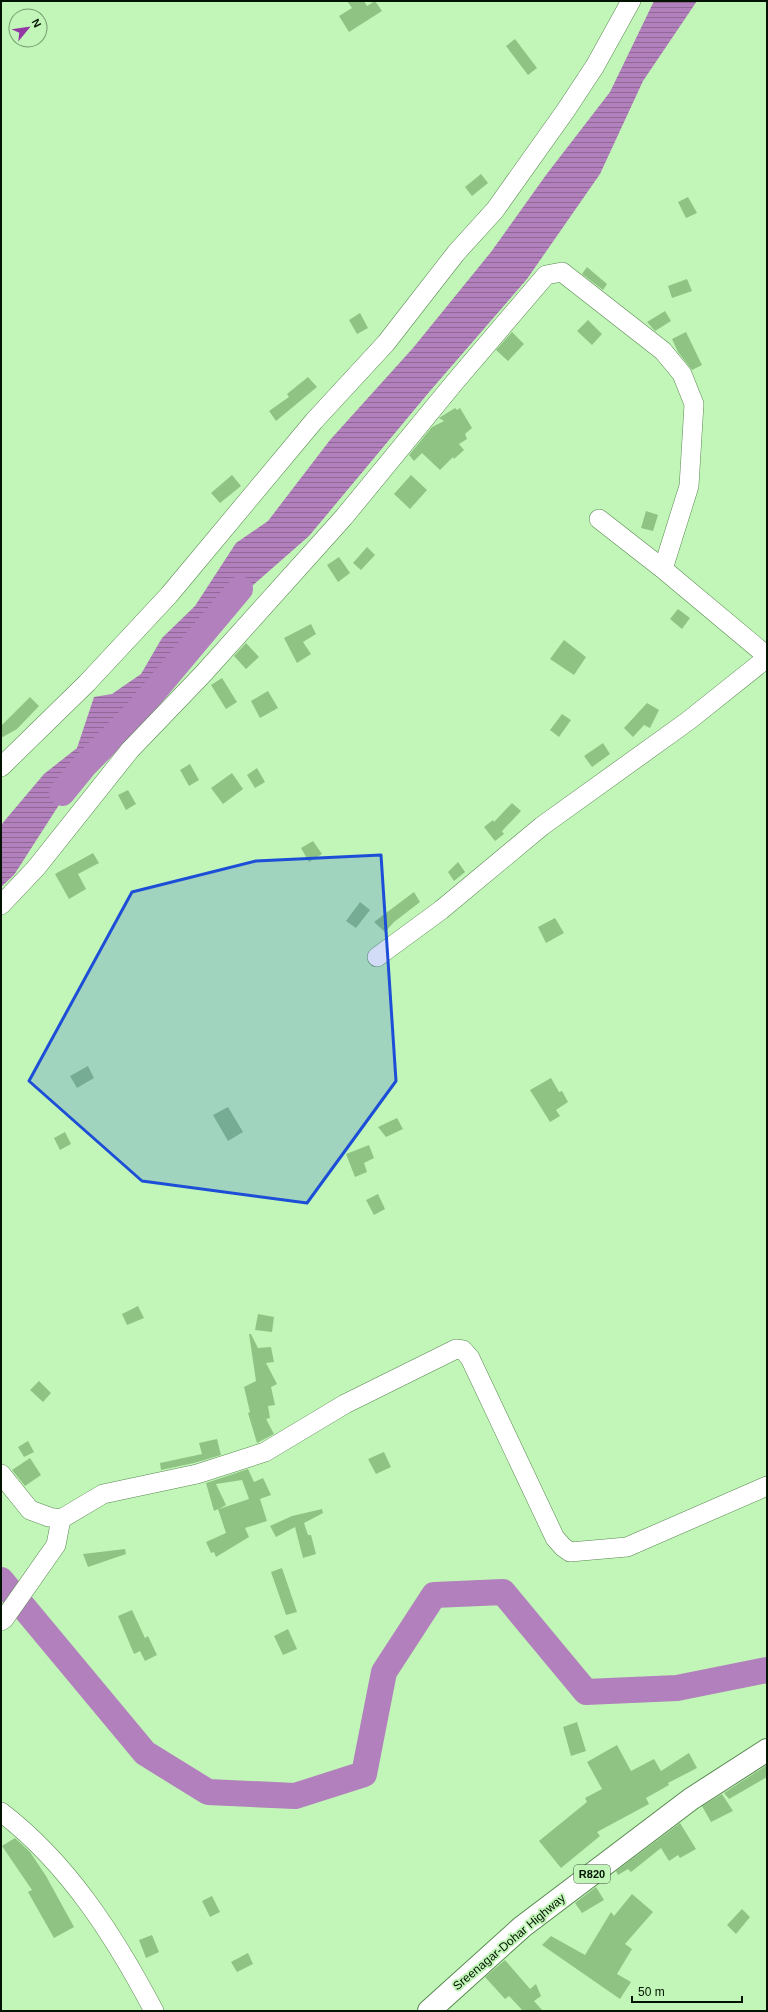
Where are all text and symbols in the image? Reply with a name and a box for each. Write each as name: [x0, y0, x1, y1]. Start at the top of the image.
north arrow: [8, 8, 48, 48]
text: N: [30, 17, 44, 30]
road number: R820: [574, 1865, 610, 1883]
street label: Sreenagar-Dohar Highway: [450, 1891, 568, 1993]
scale bar: [632, 1978, 742, 2004]
text: 50 m: [638, 1985, 665, 1999]

